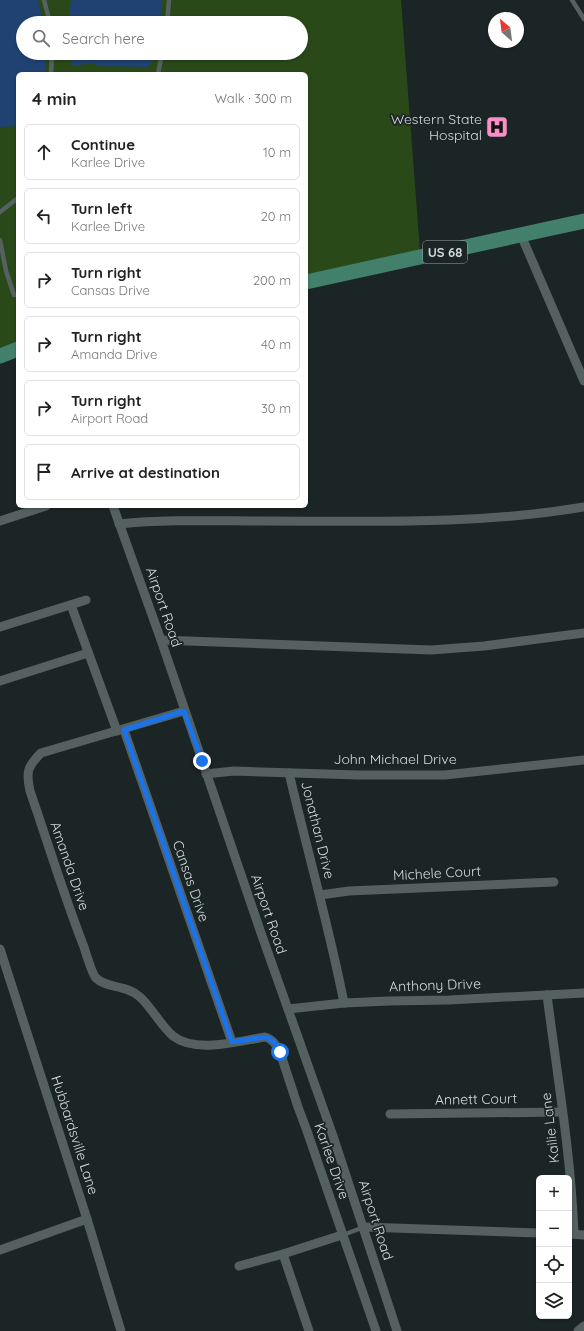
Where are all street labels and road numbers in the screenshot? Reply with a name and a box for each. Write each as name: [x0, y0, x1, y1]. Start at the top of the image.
road number: US 68: [423, 241, 467, 263]
street label: Airport Road: [142, 565, 186, 649]
street label: John Michael Drive: [333, 750, 457, 768]
street label: Jonathan Drive: [297, 779, 339, 881]
street label: Amanda Drive: [46, 819, 94, 913]
street label: Cansas Drive: [169, 838, 213, 924]
street label: Michele Court: [392, 862, 482, 884]
street label: Airport Road: [247, 872, 291, 956]
street label: Anthony Drive: [389, 974, 481, 996]
street label: Hubbardsville Lane: [47, 1073, 103, 1197]
street label: Annett Court: [435, 1089, 517, 1109]
street label: Kailie Lane: [537, 1092, 563, 1164]
street label: Karlee Drive: [311, 1120, 354, 1202]
street label: Airport Road: [355, 1178, 397, 1262]

